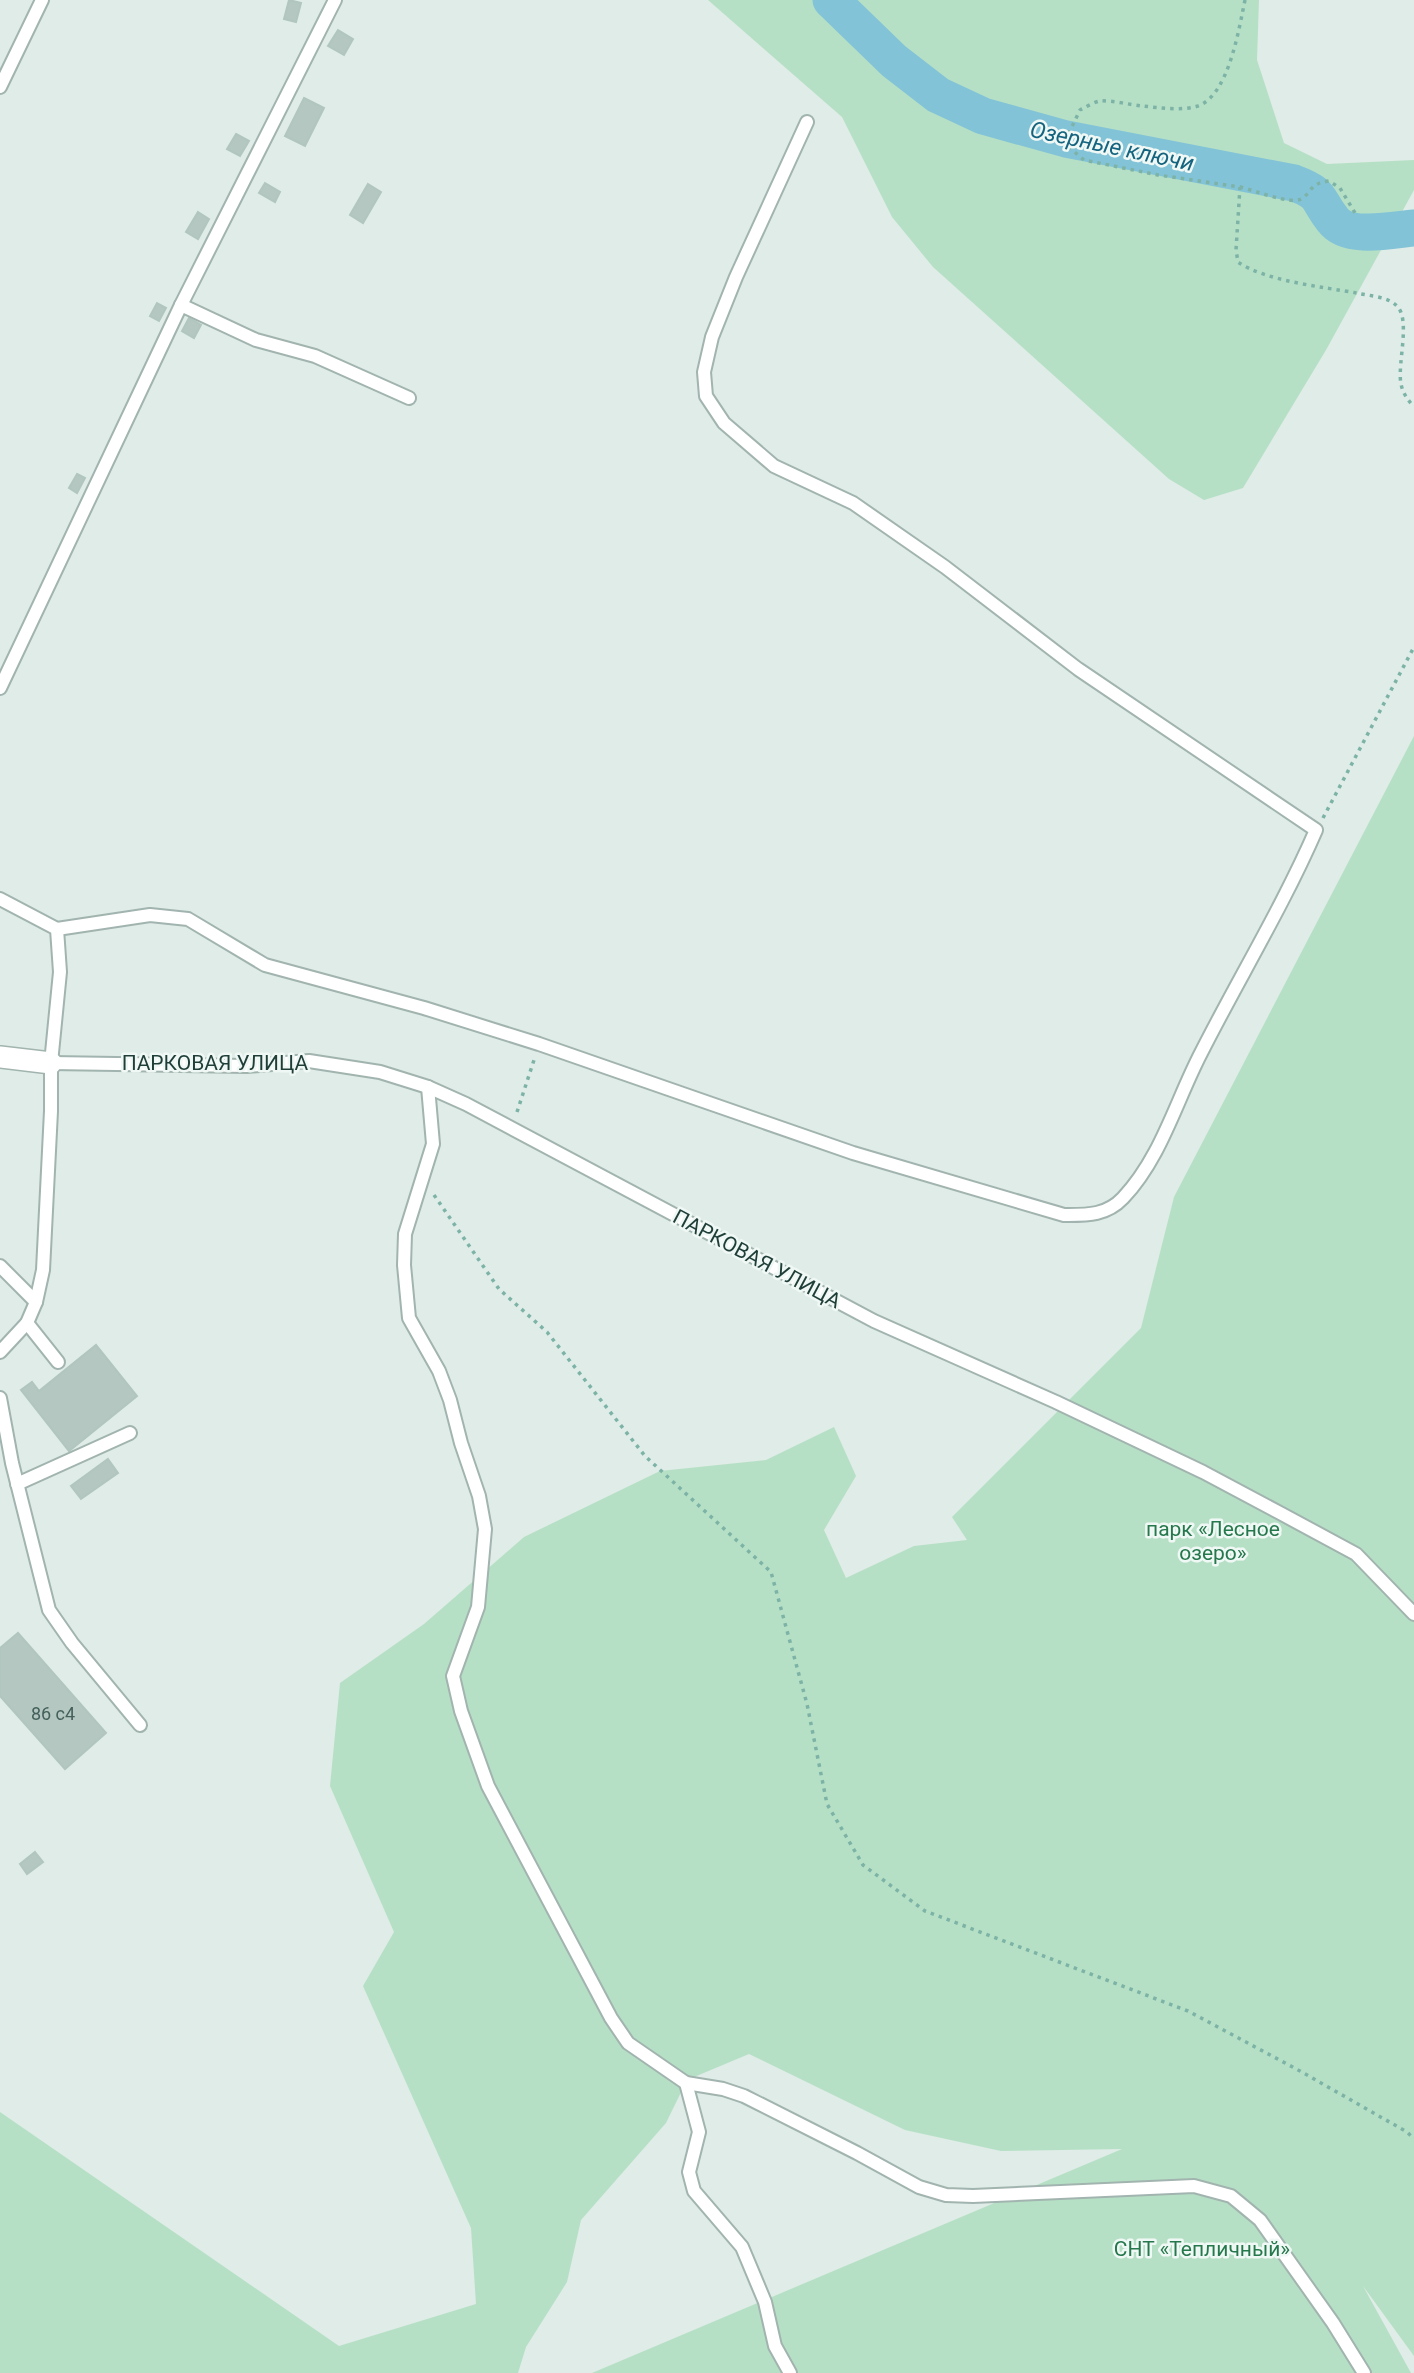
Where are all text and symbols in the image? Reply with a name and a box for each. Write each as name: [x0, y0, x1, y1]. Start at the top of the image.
water label: Озерные ключи: [1027, 116, 1196, 177]
street label: ПАРКОВАЯ УЛИЦА: [122, 1051, 309, 1075]
street label: ПАРКОВАЯ УЛИЦА: [669, 1205, 845, 1314]
park label: парк «Лесное озеро»: [1146, 1517, 1280, 1565]
house number: 86 с4: [31, 1703, 75, 1724]
park label: СНТ «Тепличный»: [1114, 2237, 1290, 2261]

